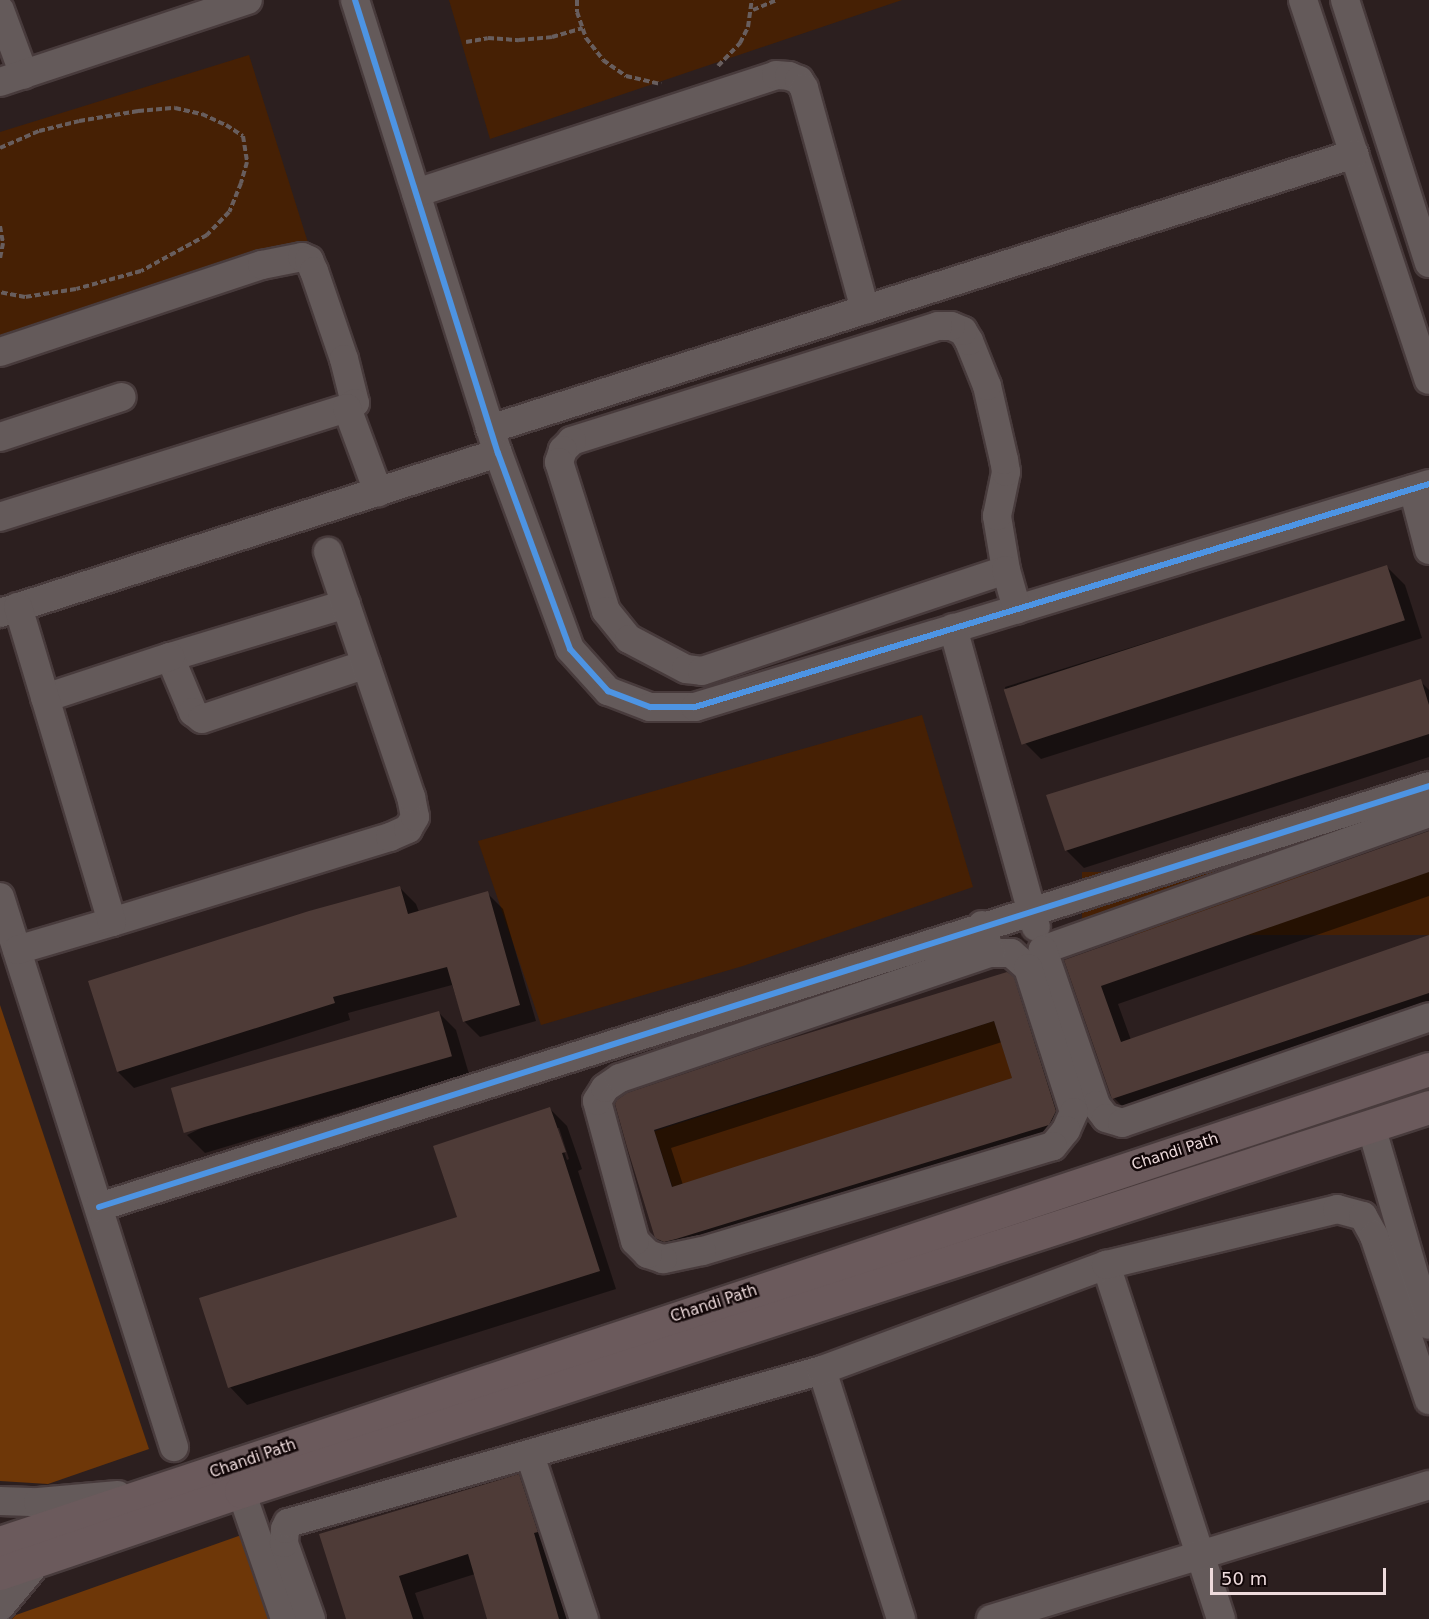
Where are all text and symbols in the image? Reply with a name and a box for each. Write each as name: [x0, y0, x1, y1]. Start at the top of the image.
street label: Chandi Path: [1129, 1130, 1221, 1174]
street label: Chandi Path: [668, 1282, 760, 1326]
street label: Chandi Path: [207, 1436, 299, 1482]
scale bar: [1213, 1556, 1388, 1594]
text: 50 m: [1221, 1568, 1267, 1589]

